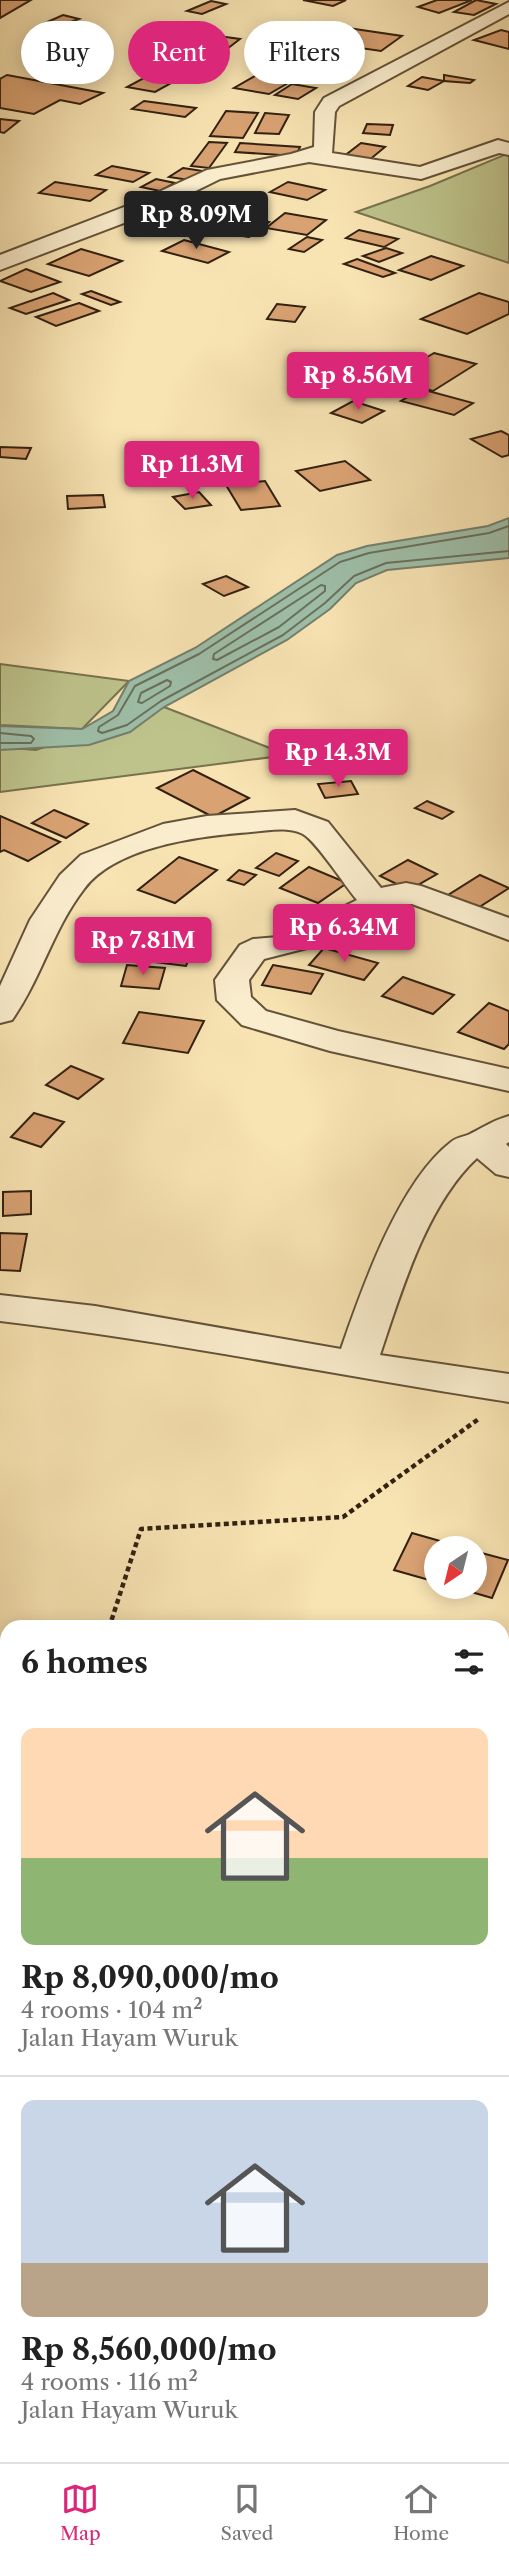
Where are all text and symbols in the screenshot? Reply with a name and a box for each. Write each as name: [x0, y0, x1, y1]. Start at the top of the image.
chip: Buy: [21, 21, 114, 84]
chip: Rent: [128, 21, 230, 84]
chip: Filters: [244, 21, 365, 84]
pin: Rp 8.09M: [124, 191, 268, 251]
text: Rp 8.09M: [140, 200, 252, 228]
pin: Rp 8.56M: [286, 352, 430, 412]
text: Rp 8.56M: [303, 361, 413, 389]
pin: Rp 11.3M: [120, 442, 264, 501]
text: Rp 11.3M: [140, 450, 244, 478]
pin: Rp 14.3M: [266, 730, 410, 789]
text: Rp 14.3M: [285, 738, 391, 766]
pin: Rp 6.34M: [272, 904, 416, 964]
text: Rp 6.34M: [289, 913, 399, 941]
pin: Rp 7.81M: [71, 918, 215, 977]
text: Rp 7.81M: [91, 926, 195, 954]
north arrow: [424, 1536, 486, 1600]
map controls: [424, 1536, 487, 1599]
icon: filters: [450, 1643, 488, 1681]
text: 6 homes: [21, 1644, 148, 1681]
icon: home: [192, 1773, 318, 1899]
text: Rp 8,090,000/mo: [21, 1959, 279, 1996]
text: 4 rooms · 104 m²: [21, 1996, 203, 2024]
text: Jalan Hayam Wuruk: [21, 2024, 238, 2052]
icon: home: [192, 2145, 318, 2271]
text: Rp 8,560,000/mo: [21, 2331, 277, 2368]
text: 4 rooms · 116 m²: [21, 2368, 198, 2396]
text: Jalan Hayam Wuruk: [21, 2396, 238, 2424]
tab: Map: [60, 2480, 101, 2545]
tab: Saved: [221, 2480, 273, 2545]
tab: Home: [393, 2480, 449, 2545]

